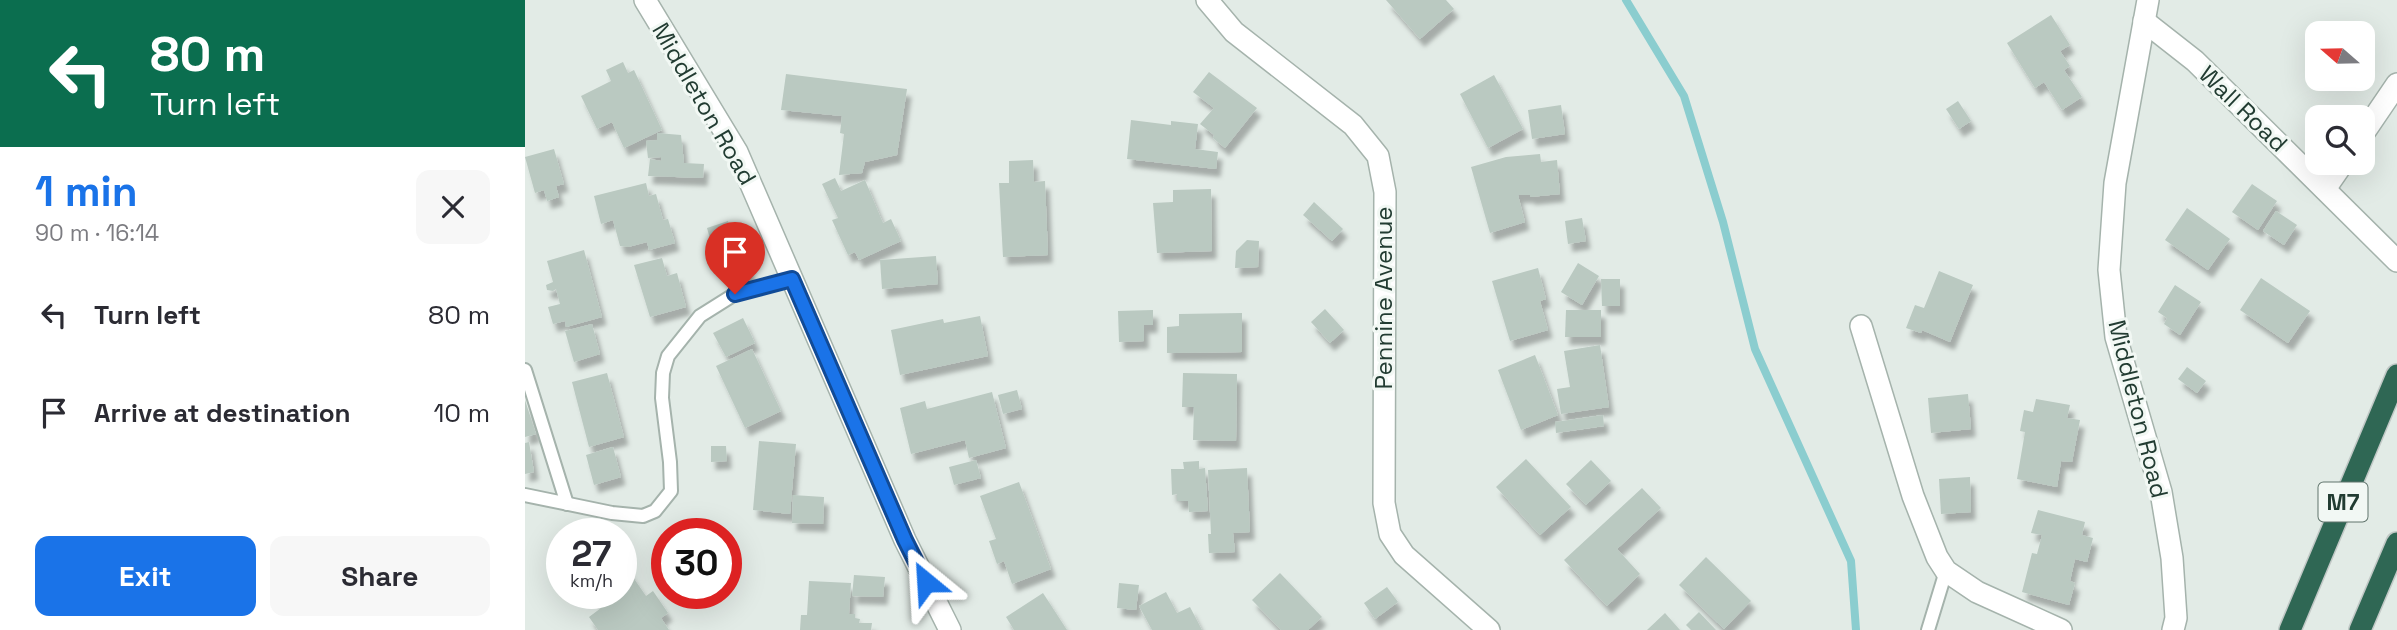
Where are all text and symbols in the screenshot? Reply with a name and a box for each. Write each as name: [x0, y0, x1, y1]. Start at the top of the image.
street label: Middleton Road: [645, 17, 763, 190]
north arrow: [2305, 21, 2375, 91]
map controls: [2305, 21, 2375, 175]
text: 80 m: [150, 23, 265, 85]
icon: left: [35, 28, 126, 119]
street label: Wall Road: [2193, 59, 2294, 158]
text: Turn left: [150, 84, 280, 124]
button: search: [2305, 105, 2375, 175]
text: 1 min: [35, 165, 138, 218]
button: close: [416, 170, 490, 244]
street label: Pennine Avenue: [1368, 206, 1399, 390]
text: 90 m · 16:14: [35, 218, 159, 248]
pin: [705, 222, 765, 294]
icon: arrive: [716, 233, 754, 271]
icon: left: [35, 296, 73, 334]
text: Turn left: [94, 298, 201, 332]
text: 80 m: [428, 298, 490, 332]
street label: Middleton Road: [2101, 317, 2176, 501]
icon: arrive: [35, 394, 73, 432]
text: Arrive at destination: [94, 396, 351, 430]
text: 10 m: [433, 396, 490, 430]
road number: M7: [2319, 482, 2367, 522]
speed limit sign: 30: [651, 518, 742, 609]
text: 27: [572, 532, 611, 576]
button: Exit: [35, 536, 256, 616]
button: Share: [270, 536, 490, 616]
position arrow: [889, 545, 963, 619]
text: km/h: [570, 569, 613, 592]

